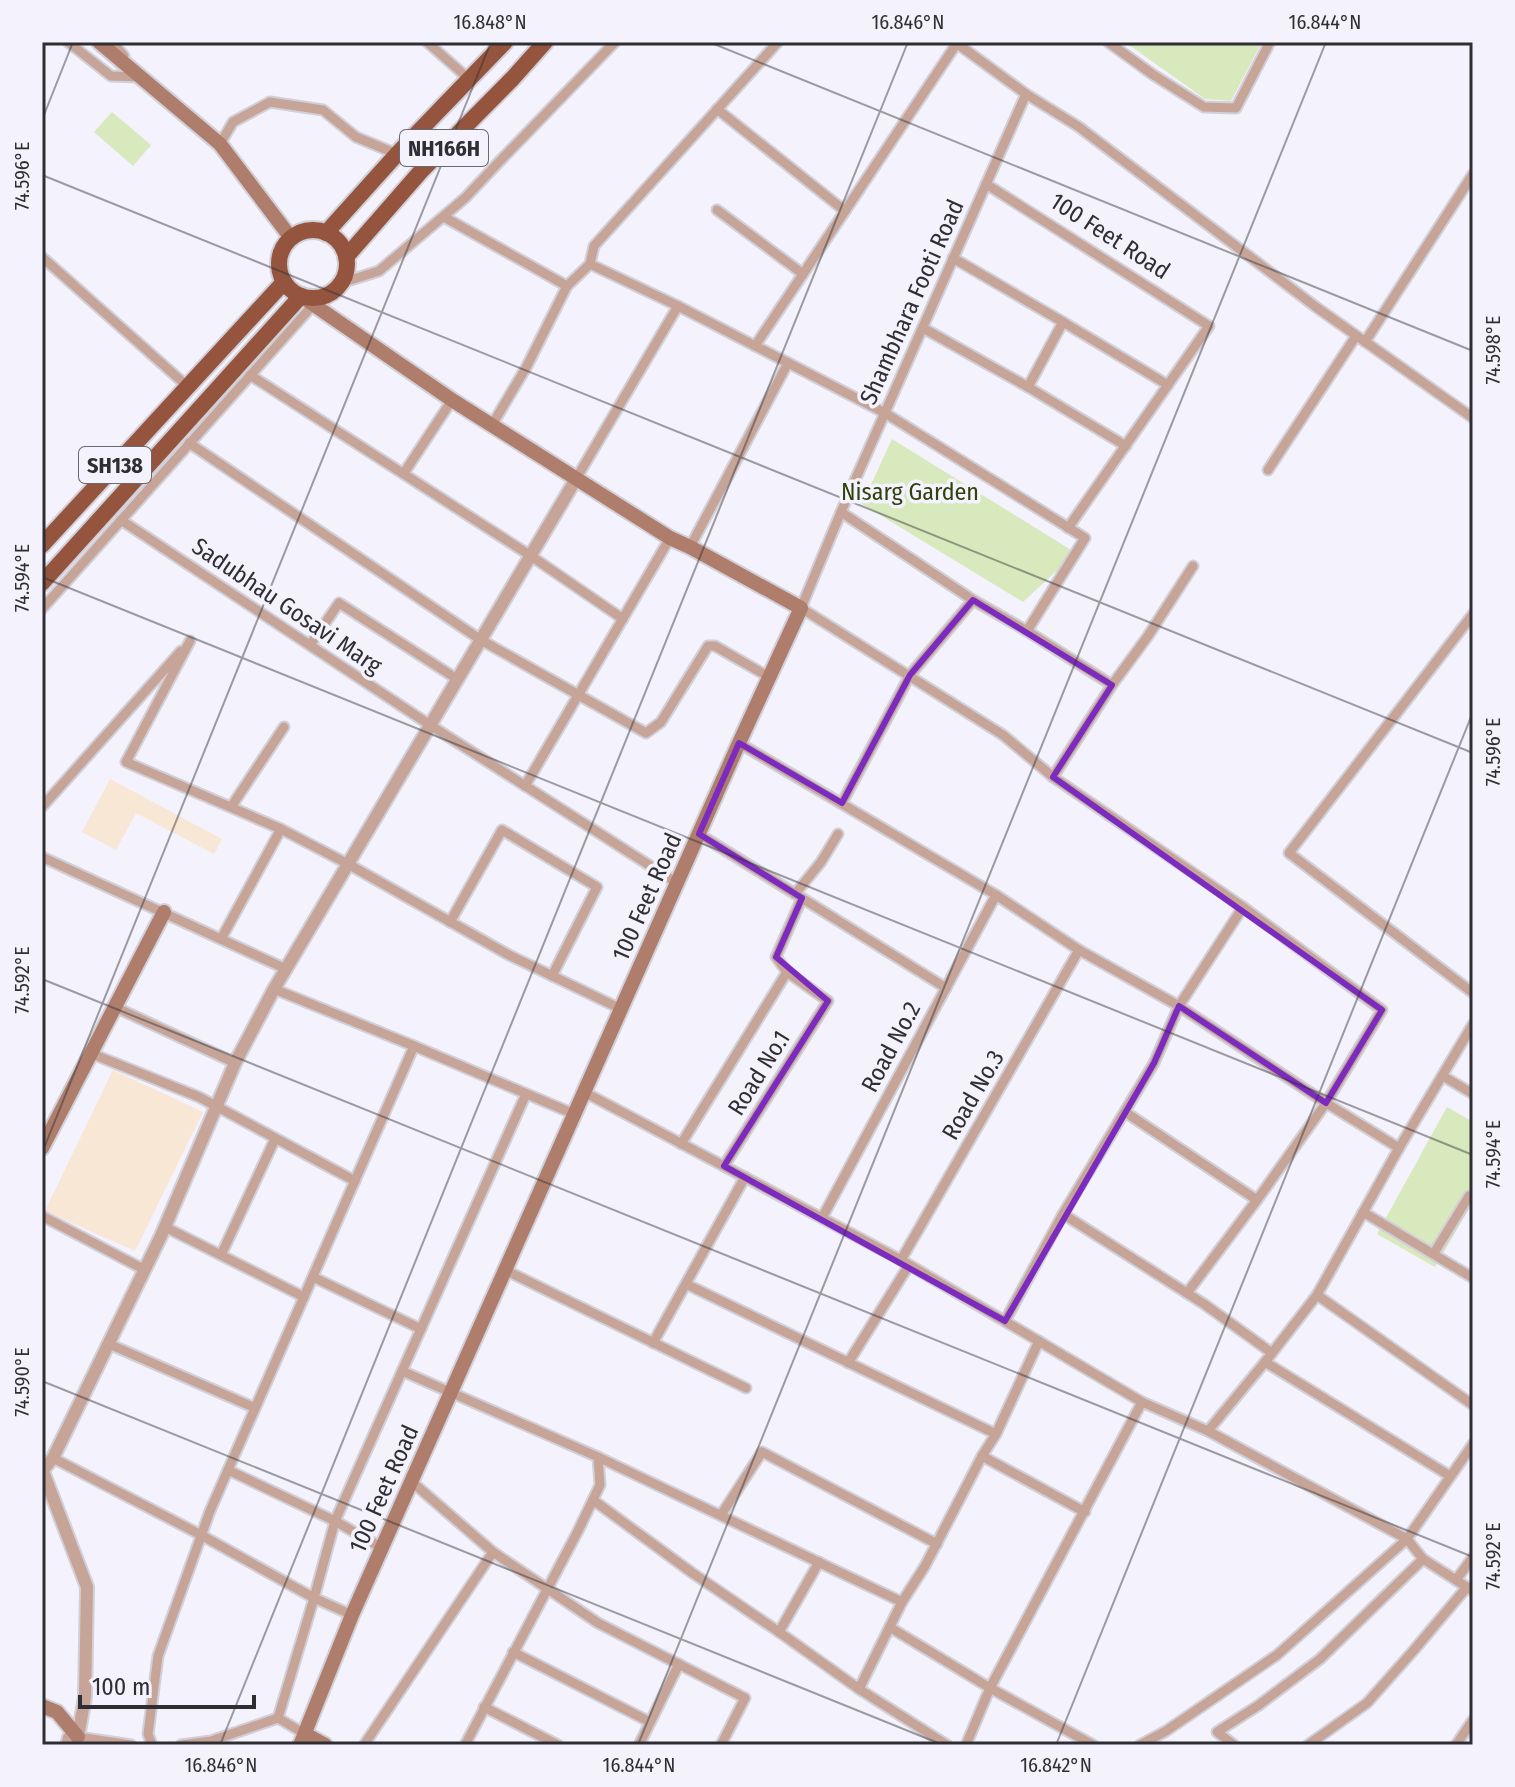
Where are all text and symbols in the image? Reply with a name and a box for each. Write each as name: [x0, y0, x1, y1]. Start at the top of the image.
text: 16.848°N: [453, 10, 527, 34]
text: 16.846°N: [872, 10, 944, 34]
text: 16.844°N: [1289, 10, 1361, 34]
road number: NH166H: [400, 130, 488, 166]
text: 74.596°E: [10, 142, 34, 210]
street label: 100 Feet Road: [1045, 187, 1175, 285]
street label: Shambhara Footi Road: [854, 195, 970, 409]
text: 74.598°E: [1481, 316, 1505, 384]
road number: SH138: [79, 447, 151, 483]
park label: Nisarg Garden: [841, 478, 979, 506]
street label: Sadubhau Gosavi Marg: [187, 532, 388, 680]
text: 74.594°E: [10, 544, 34, 612]
text: 74.596°E: [1481, 718, 1505, 786]
street label: 100 Feet Road: [606, 829, 688, 965]
text: 74.592°E: [10, 946, 34, 1014]
street label: Road No.2: [856, 997, 926, 1097]
street label: Road No.1: [722, 1026, 796, 1120]
street label: Road No.3: [936, 1045, 1010, 1145]
text: 74.594°E: [1481, 1120, 1505, 1188]
text: 74.590°E: [10, 1347, 34, 1417]
street label: 100 Feet Road: [343, 1421, 425, 1557]
text: 74.592°E: [1481, 1522, 1505, 1590]
scale bar: [80, 1659, 254, 1709]
text: 100 m: [92, 1673, 150, 1701]
text: 16.846°N: [185, 1753, 257, 1777]
text: 16.844°N: [603, 1753, 675, 1777]
text: 16.842°N: [1020, 1753, 1092, 1777]

